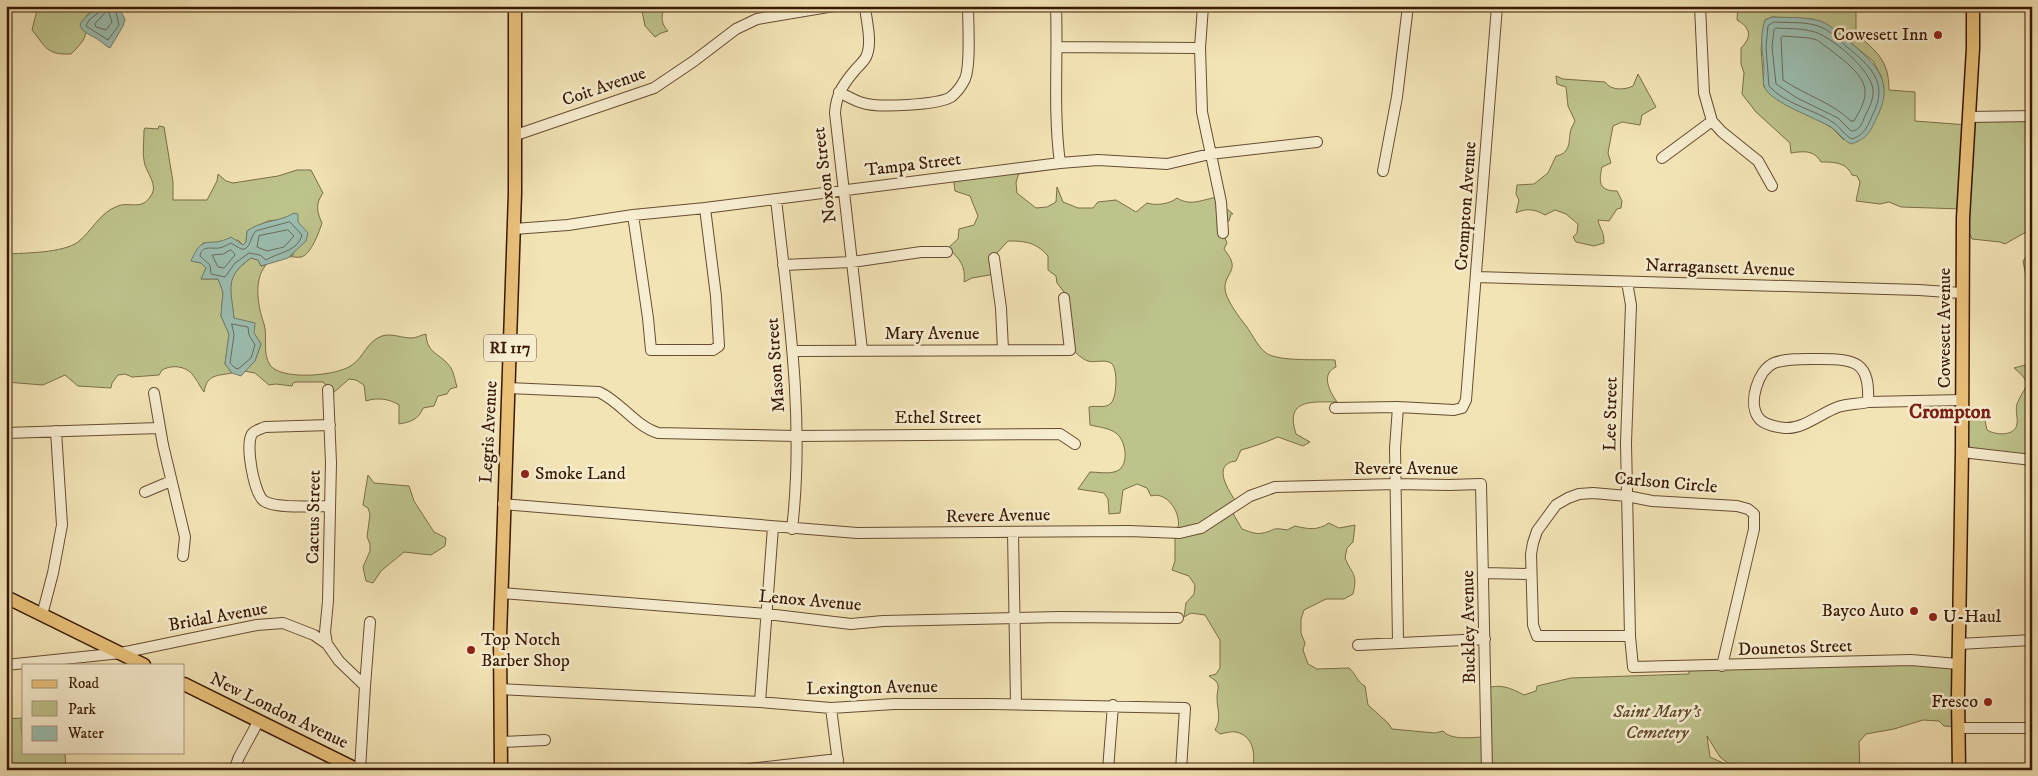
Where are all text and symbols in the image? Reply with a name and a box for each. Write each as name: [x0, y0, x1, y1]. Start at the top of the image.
place label: Cowesett Inn: [1833, 24, 1929, 46]
marker: Cowesett Inn: [1932, 29, 1944, 41]
street label: Coit Avenue: [559, 62, 649, 112]
street label: Noxon Street: [808, 126, 842, 224]
street label: Crompton Avenue: [1451, 141, 1481, 271]
street label: Tampa Street: [864, 148, 962, 182]
street label: Narragansett Avenue: [1645, 254, 1795, 282]
street label: Cowesett Avenue: [1934, 268, 1956, 388]
street label: Mason Street: [762, 317, 790, 413]
street label: Mary Avenue: [884, 323, 980, 345]
road number: RI 117: [484, 334, 536, 362]
street label: Lee Street: [1599, 376, 1623, 451]
street label: Legris Avenue: [475, 380, 503, 484]
district label: Crompton: [1909, 400, 1992, 425]
street label: Ethel Street: [894, 407, 982, 429]
street label: Revere Avenue: [1354, 458, 1458, 480]
place label: Smoke Land: [535, 463, 626, 485]
marker: Smoke Land: [519, 468, 531, 480]
street label: Carlson Circle: [1614, 468, 1718, 498]
street label: Cactus Street: [302, 469, 326, 564]
street label: Revere Avenue: [946, 504, 1050, 528]
street label: Buckley Avenue: [1457, 570, 1481, 684]
street label: Lenox Avenue: [758, 586, 862, 616]
street label: Bridal Avenue: [167, 597, 269, 637]
place label: Bayco Auto: [1822, 600, 1904, 622]
marker: Bayco Auto: [1908, 605, 1920, 617]
place label: U-Haul: [1943, 606, 2002, 628]
marker: U-Haul: [1927, 611, 1939, 623]
place label: Top Notch Barber Shop: [481, 629, 570, 672]
street label: Dounetos Street: [1737, 635, 1853, 661]
marker: Top Notch Barber Shop: [465, 644, 477, 656]
legend: [22, 664, 185, 754]
street label: New London Avenue: [206, 668, 352, 754]
text: Road: [68, 674, 100, 693]
street label: Lexington Avenue: [806, 676, 938, 700]
place label: Fresco: [1931, 691, 1978, 713]
marker: Fresco: [1982, 696, 1994, 708]
text: Park: [68, 700, 97, 719]
park label: Saint Mary's Cemetery: [1612, 701, 1702, 744]
text: Water: [67, 724, 104, 743]

